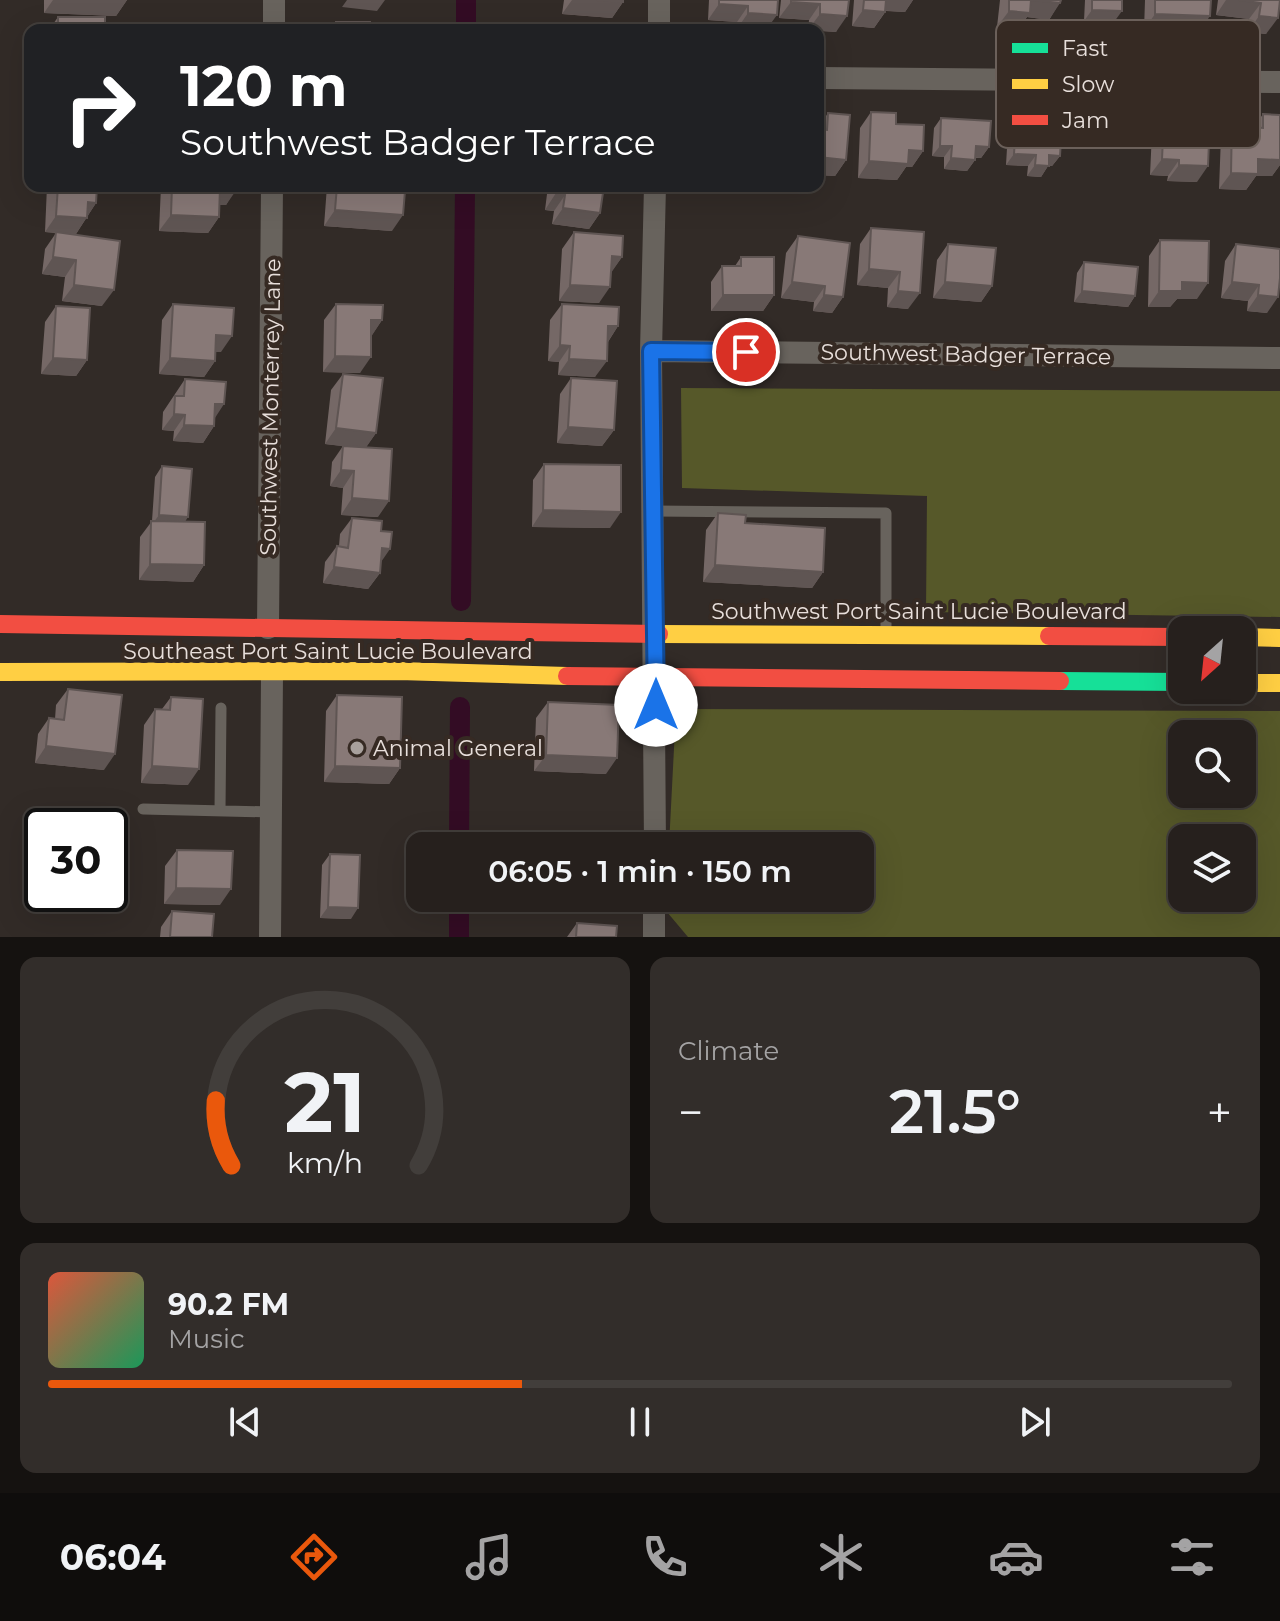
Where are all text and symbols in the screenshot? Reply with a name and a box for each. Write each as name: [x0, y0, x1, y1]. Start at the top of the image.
legend: [996, 20, 1260, 148]
text: Fast: [1062, 35, 1108, 62]
text: 120 m: [180, 52, 348, 120]
icon: right: [48, 56, 152, 160]
text: Slow: [1062, 71, 1115, 98]
text: Jam: [1061, 107, 1109, 134]
text: Southwest Badger Terrace: [180, 120, 656, 164]
street label: Southwest Monterrey Lane: [254, 258, 287, 556]
pin: [712, 318, 780, 386]
icon: arrive: [724, 330, 768, 374]
street label: Southwest Badger Terrace: [820, 338, 1112, 371]
street label: Southwest Port Saint Lucie Boulevard: [711, 598, 1127, 625]
north arrow: [1168, 616, 1256, 704]
map controls: [1168, 616, 1256, 912]
street label: Southeast Port Saint Lucie Boulevard: [123, 638, 533, 665]
position arrow: [614, 663, 698, 747]
button: search: [1168, 720, 1256, 808]
place label: Animal General: [373, 735, 543, 762]
marker: Animal General: [348, 739, 366, 757]
speed limit sign: 30: [24, 808, 128, 912]
button: layers: [1168, 824, 1256, 912]
text: 06:05 · 1 min · 150 m: [488, 853, 792, 890]
text: Climate: [678, 1035, 779, 1067]
text: 21: [284, 1051, 366, 1153]
text: 21.5°: [889, 1075, 1021, 1148]
text: −: [678, 1085, 703, 1139]
text: +: [1207, 1085, 1232, 1139]
text: km/h: [287, 1145, 363, 1180]
text: 90.2 FM: [168, 1286, 289, 1323]
text: Music: [168, 1323, 245, 1355]
icon: previous: [223, 1400, 267, 1444]
icon: pause: [618, 1400, 662, 1444]
icon: next: [1013, 1400, 1057, 1444]
icon: directions: [286, 1529, 342, 1585]
icon: music: [461, 1529, 517, 1585]
icon: phone: [637, 1529, 693, 1585]
icon: climate: [813, 1529, 869, 1585]
icon: car: [988, 1529, 1044, 1585]
icon: filters: [1164, 1529, 1220, 1585]
text: 06:04: [60, 1535, 166, 1579]

